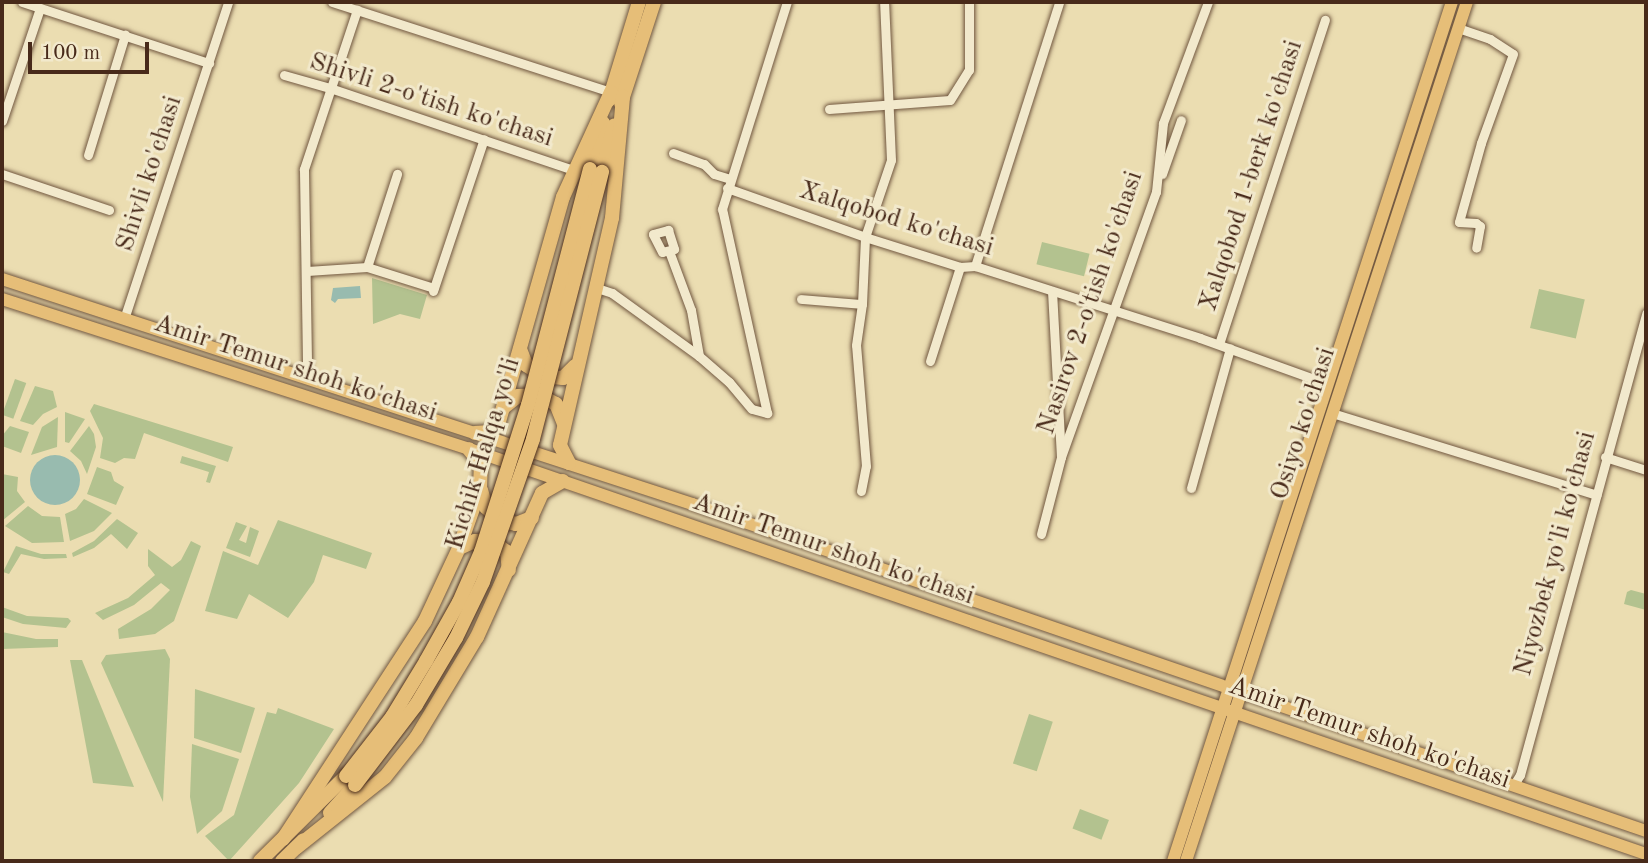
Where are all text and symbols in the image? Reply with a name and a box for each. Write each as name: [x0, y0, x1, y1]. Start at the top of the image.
scale bar: [32, 28, 152, 72]
street label: Xalqobod 1-berk ko'chasi: [1193, 37, 1311, 315]
text: 100 m: [41, 43, 100, 64]
street label: Shivli 2-o'tish ko'chasi: [305, 47, 557, 155]
street label: Shivli ko'chasi: [110, 92, 190, 256]
street label: Nasirov 2-o'tish ko'chasi: [1031, 167, 1151, 439]
street label: Xalqobod ko'chasi: [795, 176, 997, 264]
street label: Amir Temur shoh ko'chasi: [150, 308, 440, 430]
street label: Osiyo ko'chasi: [1265, 344, 1343, 504]
street label: Kichik Halqa yo'li: [440, 354, 528, 554]
street label: Niyozbek yo'li ko'chasi: [1508, 428, 1604, 680]
street label: Amir Temur shoh ko'chasi: [688, 487, 978, 613]
street label: Amir Temur shoh ko'chasi: [1224, 671, 1514, 797]

